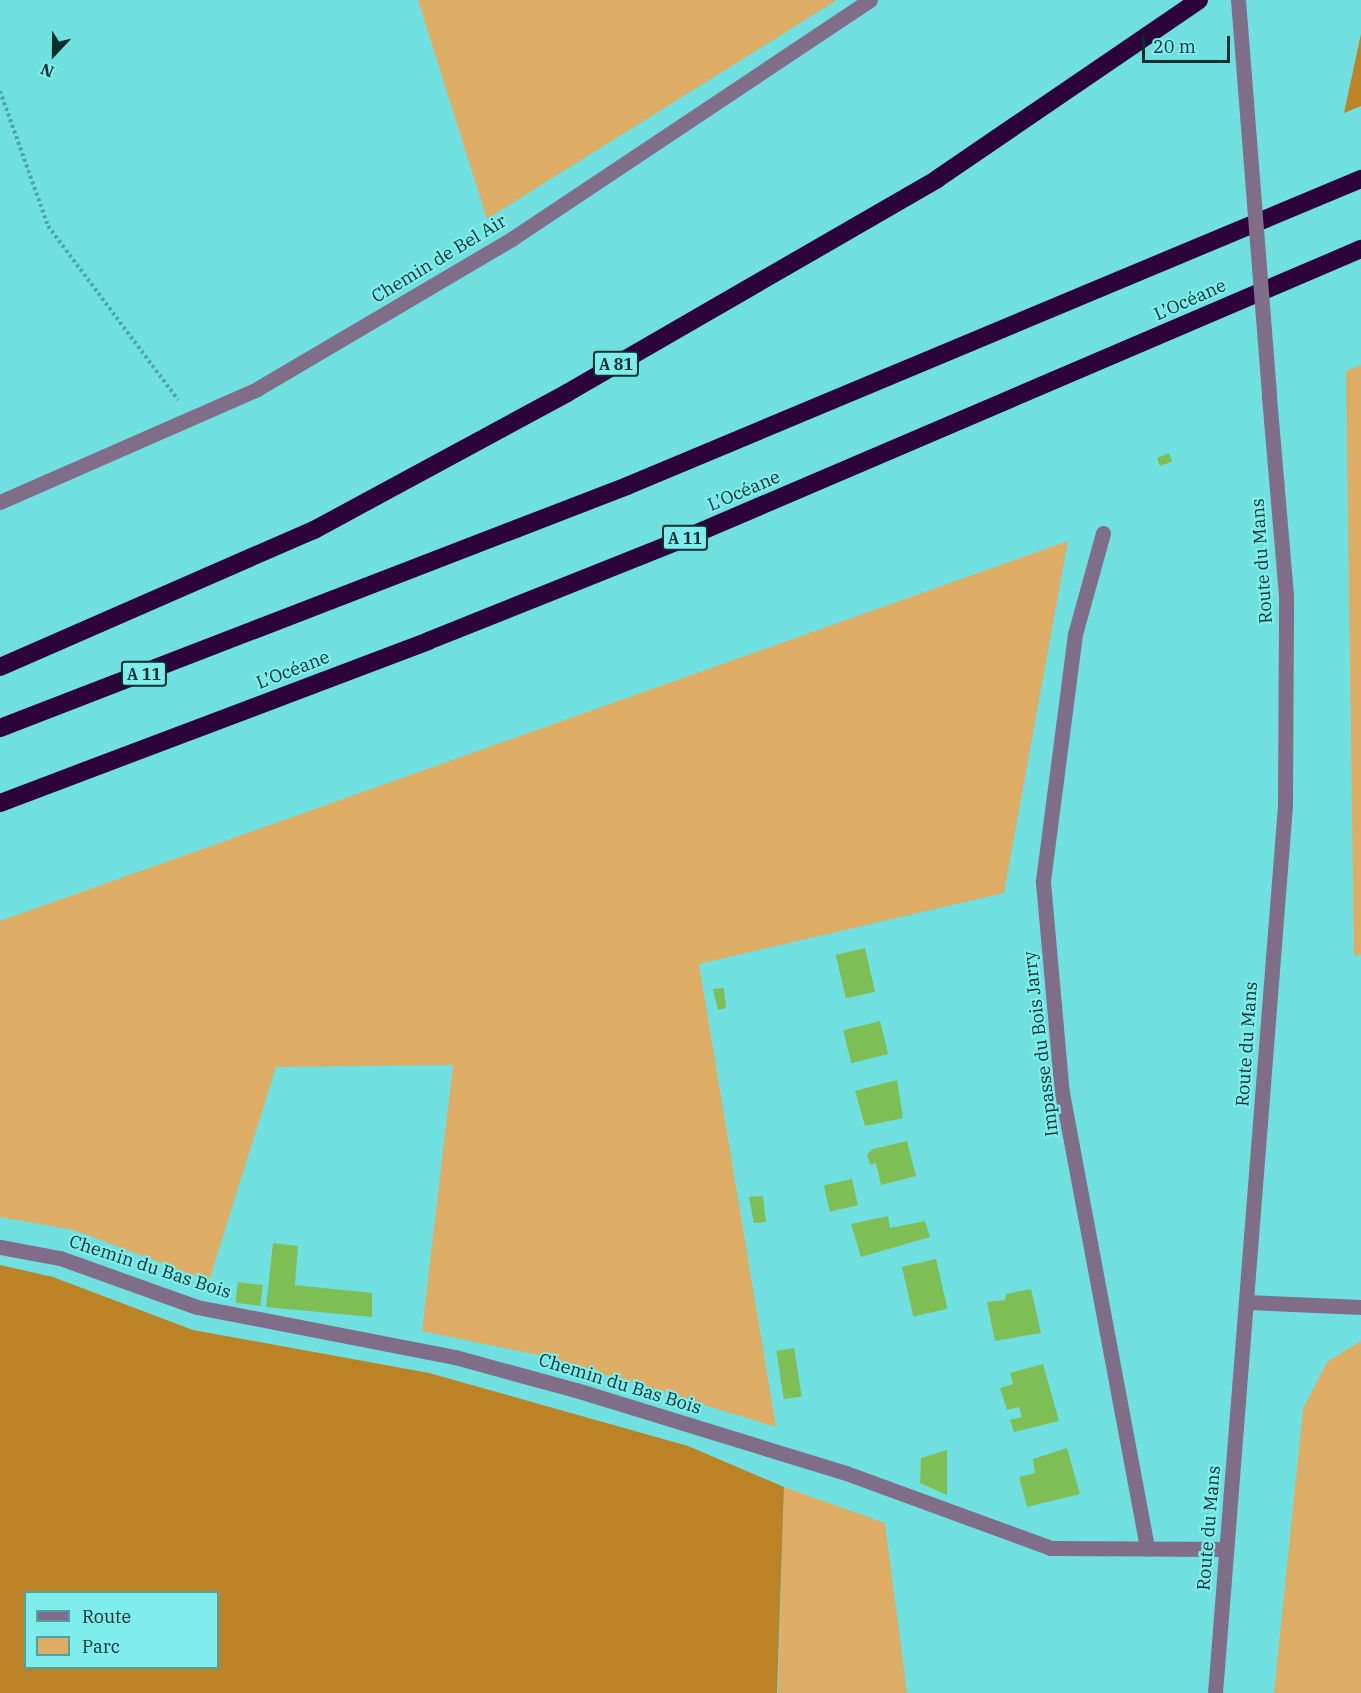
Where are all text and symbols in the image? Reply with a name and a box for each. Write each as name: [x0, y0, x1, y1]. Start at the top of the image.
north arrow: [24, 24, 84, 84]
scale bar: [1145, 24, 1234, 62]
text: 20 m: [1153, 35, 1196, 58]
text: N: [38, 59, 57, 82]
street label: Chemin de Bel Air: [368, 210, 510, 308]
street label: L’Océane: [1151, 275, 1229, 325]
road number: A 81: [592, 351, 640, 377]
street label: L’Océane: [705, 466, 783, 516]
street label: Route du Mans: [1247, 498, 1277, 624]
road number: A 11: [661, 525, 709, 551]
street label: L’Océane: [253, 646, 333, 694]
road number: A 11: [120, 661, 168, 687]
street label: Impasse du Bois Jarry: [1019, 950, 1063, 1138]
street label: Route du Mans: [1232, 981, 1262, 1107]
street label: Chemin du Bas Bois: [66, 1231, 234, 1303]
street label: Chemin du Bas Bois: [536, 1349, 704, 1419]
street label: Route du Mans: [1193, 1465, 1225, 1591]
legend: [24, 1591, 219, 1669]
text: Route: [82, 1605, 131, 1628]
text: Parc: [82, 1635, 120, 1658]

